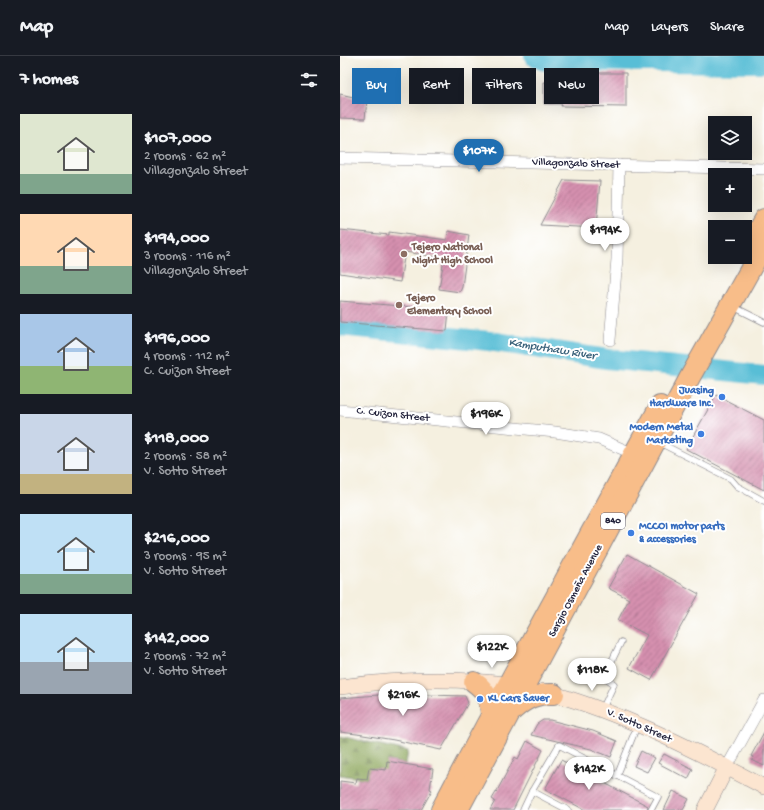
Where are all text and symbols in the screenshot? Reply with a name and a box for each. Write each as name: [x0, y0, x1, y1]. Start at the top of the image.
text: Map: [20, 16, 53, 39]
text: Map: [605, 19, 629, 36]
text: Layers: [651, 19, 688, 36]
text: Share: [710, 19, 744, 36]
chip: Buy: [352, 68, 401, 104]
chip: Rent: [409, 68, 464, 104]
chip: Filters: [472, 68, 536, 104]
chip: New: [544, 68, 599, 104]
icon: filters: [298, 69, 320, 91]
text: 7 homes: [20, 70, 78, 90]
map controls: [708, 116, 752, 264]
button: layers: [708, 116, 752, 160]
text: $107,000: [144, 129, 211, 149]
icon: home: [52, 130, 100, 178]
pin: $107K: [451, 139, 507, 173]
text: $107K: [463, 144, 495, 159]
text: 2 rooms · 62 m²: [144, 149, 226, 164]
street label: Villagonzalo Street: [531, 156, 622, 172]
text: Villagonzalo Street: [144, 164, 248, 179]
button: +: [708, 168, 752, 212]
pin: $194K: [577, 218, 633, 252]
button: −: [708, 220, 752, 264]
text: $194K: [590, 223, 620, 238]
text: $194,000: [144, 229, 209, 249]
icon: home: [52, 230, 100, 278]
place label: Tejero National Night High School: [411, 241, 493, 268]
text: 3 rooms · 116 m²: [144, 249, 231, 264]
marker: Tejero National Night High School: [399, 249, 409, 259]
text: Villagonzalo Street: [144, 264, 248, 279]
place label: Tejero Elementary School: [406, 293, 492, 318]
marker: Tejero Elementary School: [394, 300, 404, 310]
text: $196,000: [144, 329, 210, 349]
icon: home: [52, 330, 100, 378]
water label: Kamputhaw River: [507, 336, 599, 364]
text: 4 rooms · 112 m²: [144, 349, 230, 364]
text: C. Cuizon Street: [144, 364, 231, 379]
place label: Juasing Hardware Inc.: [649, 385, 715, 410]
marker: Juasing Hardware Inc.: [717, 392, 727, 402]
pin: $196K: [458, 402, 514, 436]
street label: C. Cuizon Street: [356, 405, 432, 425]
text: $196K: [470, 407, 502, 422]
place label: Modern Metal Marketing: [629, 421, 694, 448]
text: $118,000: [144, 429, 209, 449]
marker: Modern Metal Marketing: [696, 429, 706, 439]
icon: home: [52, 430, 100, 478]
text: 2 rooms · 58 m²: [144, 449, 227, 464]
text: V. Sotto Street: [144, 464, 226, 479]
road number: 840: [601, 513, 625, 529]
place label: MCCOI motor parts & accessories: [639, 520, 726, 546]
marker: MCCOI motor parts & accessories: [626, 528, 636, 538]
text: $216,000: [144, 529, 210, 549]
icon: home: [52, 530, 100, 578]
street label: Sergio Osmeña Avenue: [547, 543, 606, 639]
text: 3 rooms · 95 m²: [144, 549, 227, 564]
text: V. Sotto Street: [144, 564, 226, 579]
text: $142,000: [144, 629, 209, 649]
icon: home: [52, 630, 100, 678]
pin: $122K: [464, 635, 520, 669]
text: $122K: [477, 640, 508, 655]
text: 2 rooms · 72 m²: [144, 649, 226, 664]
pin: $118K: [564, 658, 620, 692]
text: $118K: [577, 663, 607, 678]
text: V. Sotto Street: [144, 664, 226, 679]
pin: $216K: [375, 683, 431, 717]
text: $216K: [387, 688, 419, 703]
place label: KL Cars Saver: [487, 693, 550, 705]
marker: KL Cars Saver: [475, 694, 485, 704]
street label: V. Sotto Street: [604, 706, 675, 746]
pin: $142K: [561, 757, 617, 791]
text: $142K: [574, 762, 604, 777]

